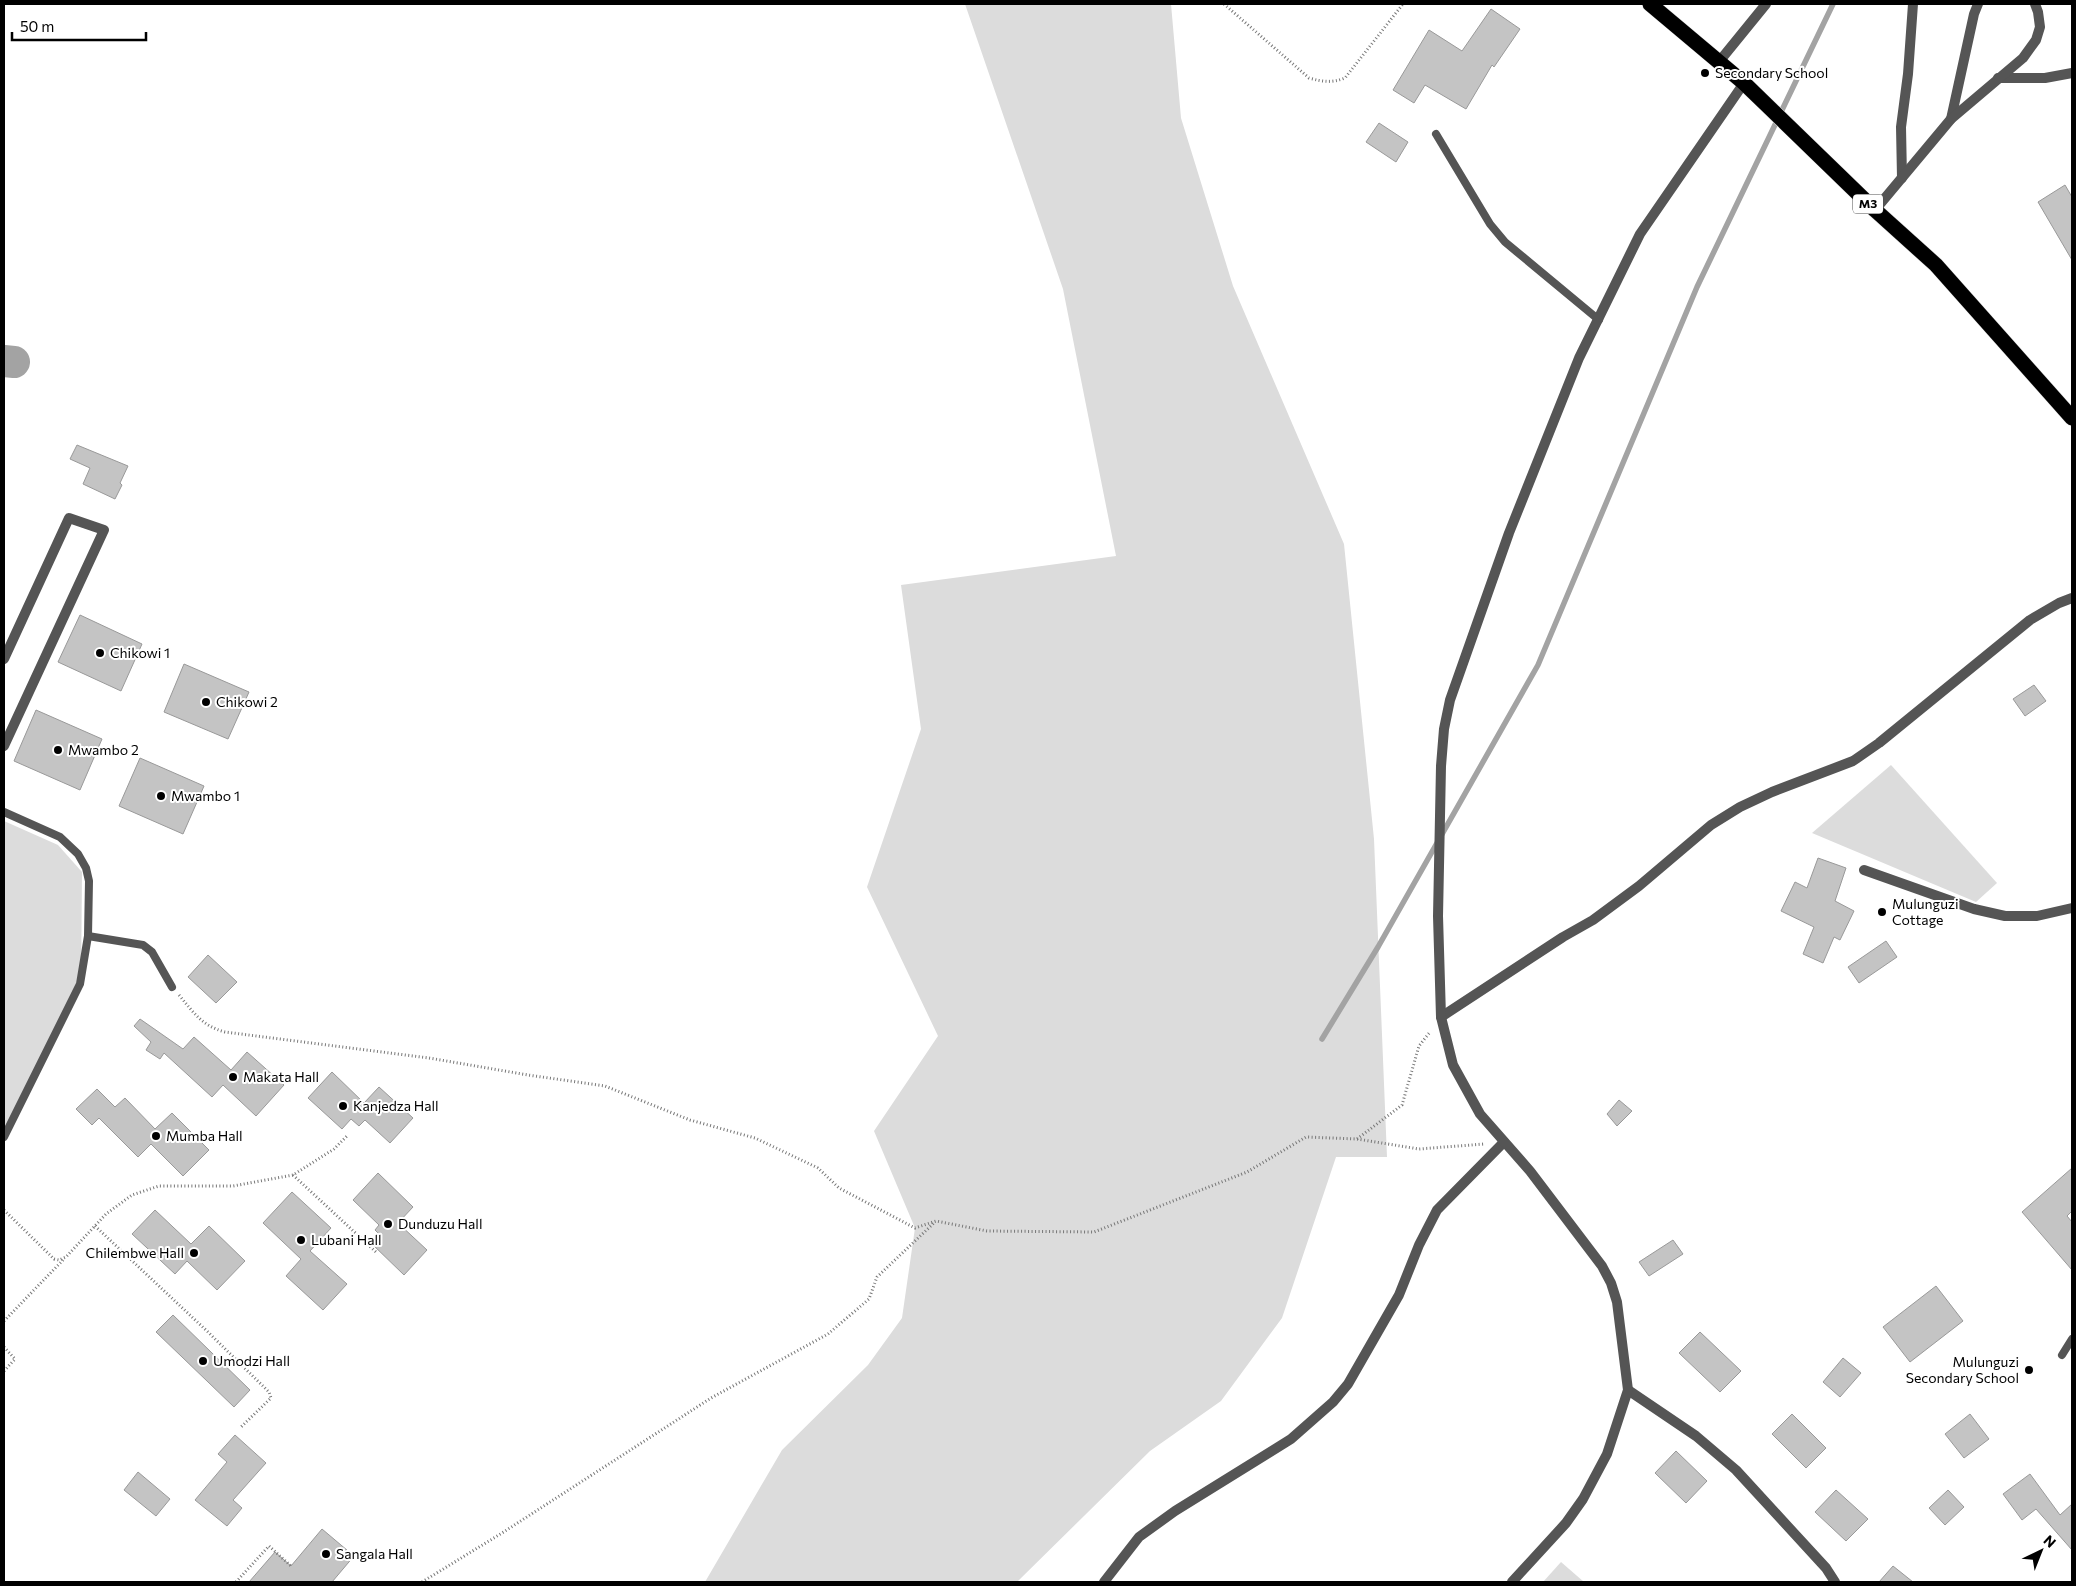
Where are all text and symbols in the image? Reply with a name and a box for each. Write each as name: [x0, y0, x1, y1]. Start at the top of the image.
scale bar: [12, 10, 146, 42]
text: 50 m: [20, 17, 54, 35]
place label: Secondary School: [1715, 64, 1828, 81]
marker: Secondary School: [1699, 67, 1711, 79]
road number: M3: [1853, 194, 1883, 213]
place label: Chikowi 1: [110, 644, 170, 661]
marker: Chikowi 1: [94, 647, 106, 659]
place label: Chikowi 2: [216, 693, 278, 710]
marker: Chikowi 2: [200, 696, 212, 708]
place label: Mwambo 2: [68, 741, 139, 758]
marker: Mwambo 2: [52, 744, 64, 756]
place label: Mwambo 1: [171, 787, 240, 804]
marker: Mwambo 1: [155, 790, 167, 802]
place label: Mulunguzi Cottage: [1892, 895, 1959, 928]
marker: Mulunguzi Cottage: [1876, 906, 1888, 918]
place label: Makata Hall: [243, 1068, 319, 1085]
marker: Makata Hall: [227, 1071, 239, 1083]
place label: Kanjedza Hall: [353, 1097, 439, 1114]
marker: Kanjedza Hall: [337, 1100, 349, 1112]
place label: Mumba Hall: [166, 1127, 243, 1144]
marker: Mumba Hall: [150, 1130, 162, 1142]
place label: Dunduzu Hall: [398, 1215, 482, 1232]
marker: Dunduzu Hall: [382, 1218, 394, 1230]
place label: Lubani Hall: [311, 1231, 382, 1248]
marker: Lubani Hall: [295, 1234, 307, 1246]
place label: Chilembwe Hall: [86, 1244, 184, 1261]
marker: Chilembwe Hall: [188, 1247, 200, 1259]
place label: Umodzi Hall: [213, 1352, 290, 1369]
place label: Mulunguzi Secondary School: [1906, 1353, 2019, 1386]
marker: Umodzi Hall: [197, 1355, 209, 1367]
marker: Mulunguzi Secondary School: [2023, 1364, 2035, 1376]
north arrow: [2016, 1526, 2066, 1576]
text: N: [2041, 1531, 2060, 1551]
place label: Sangala Hall: [336, 1545, 413, 1562]
marker: Sangala Hall: [320, 1548, 332, 1560]

